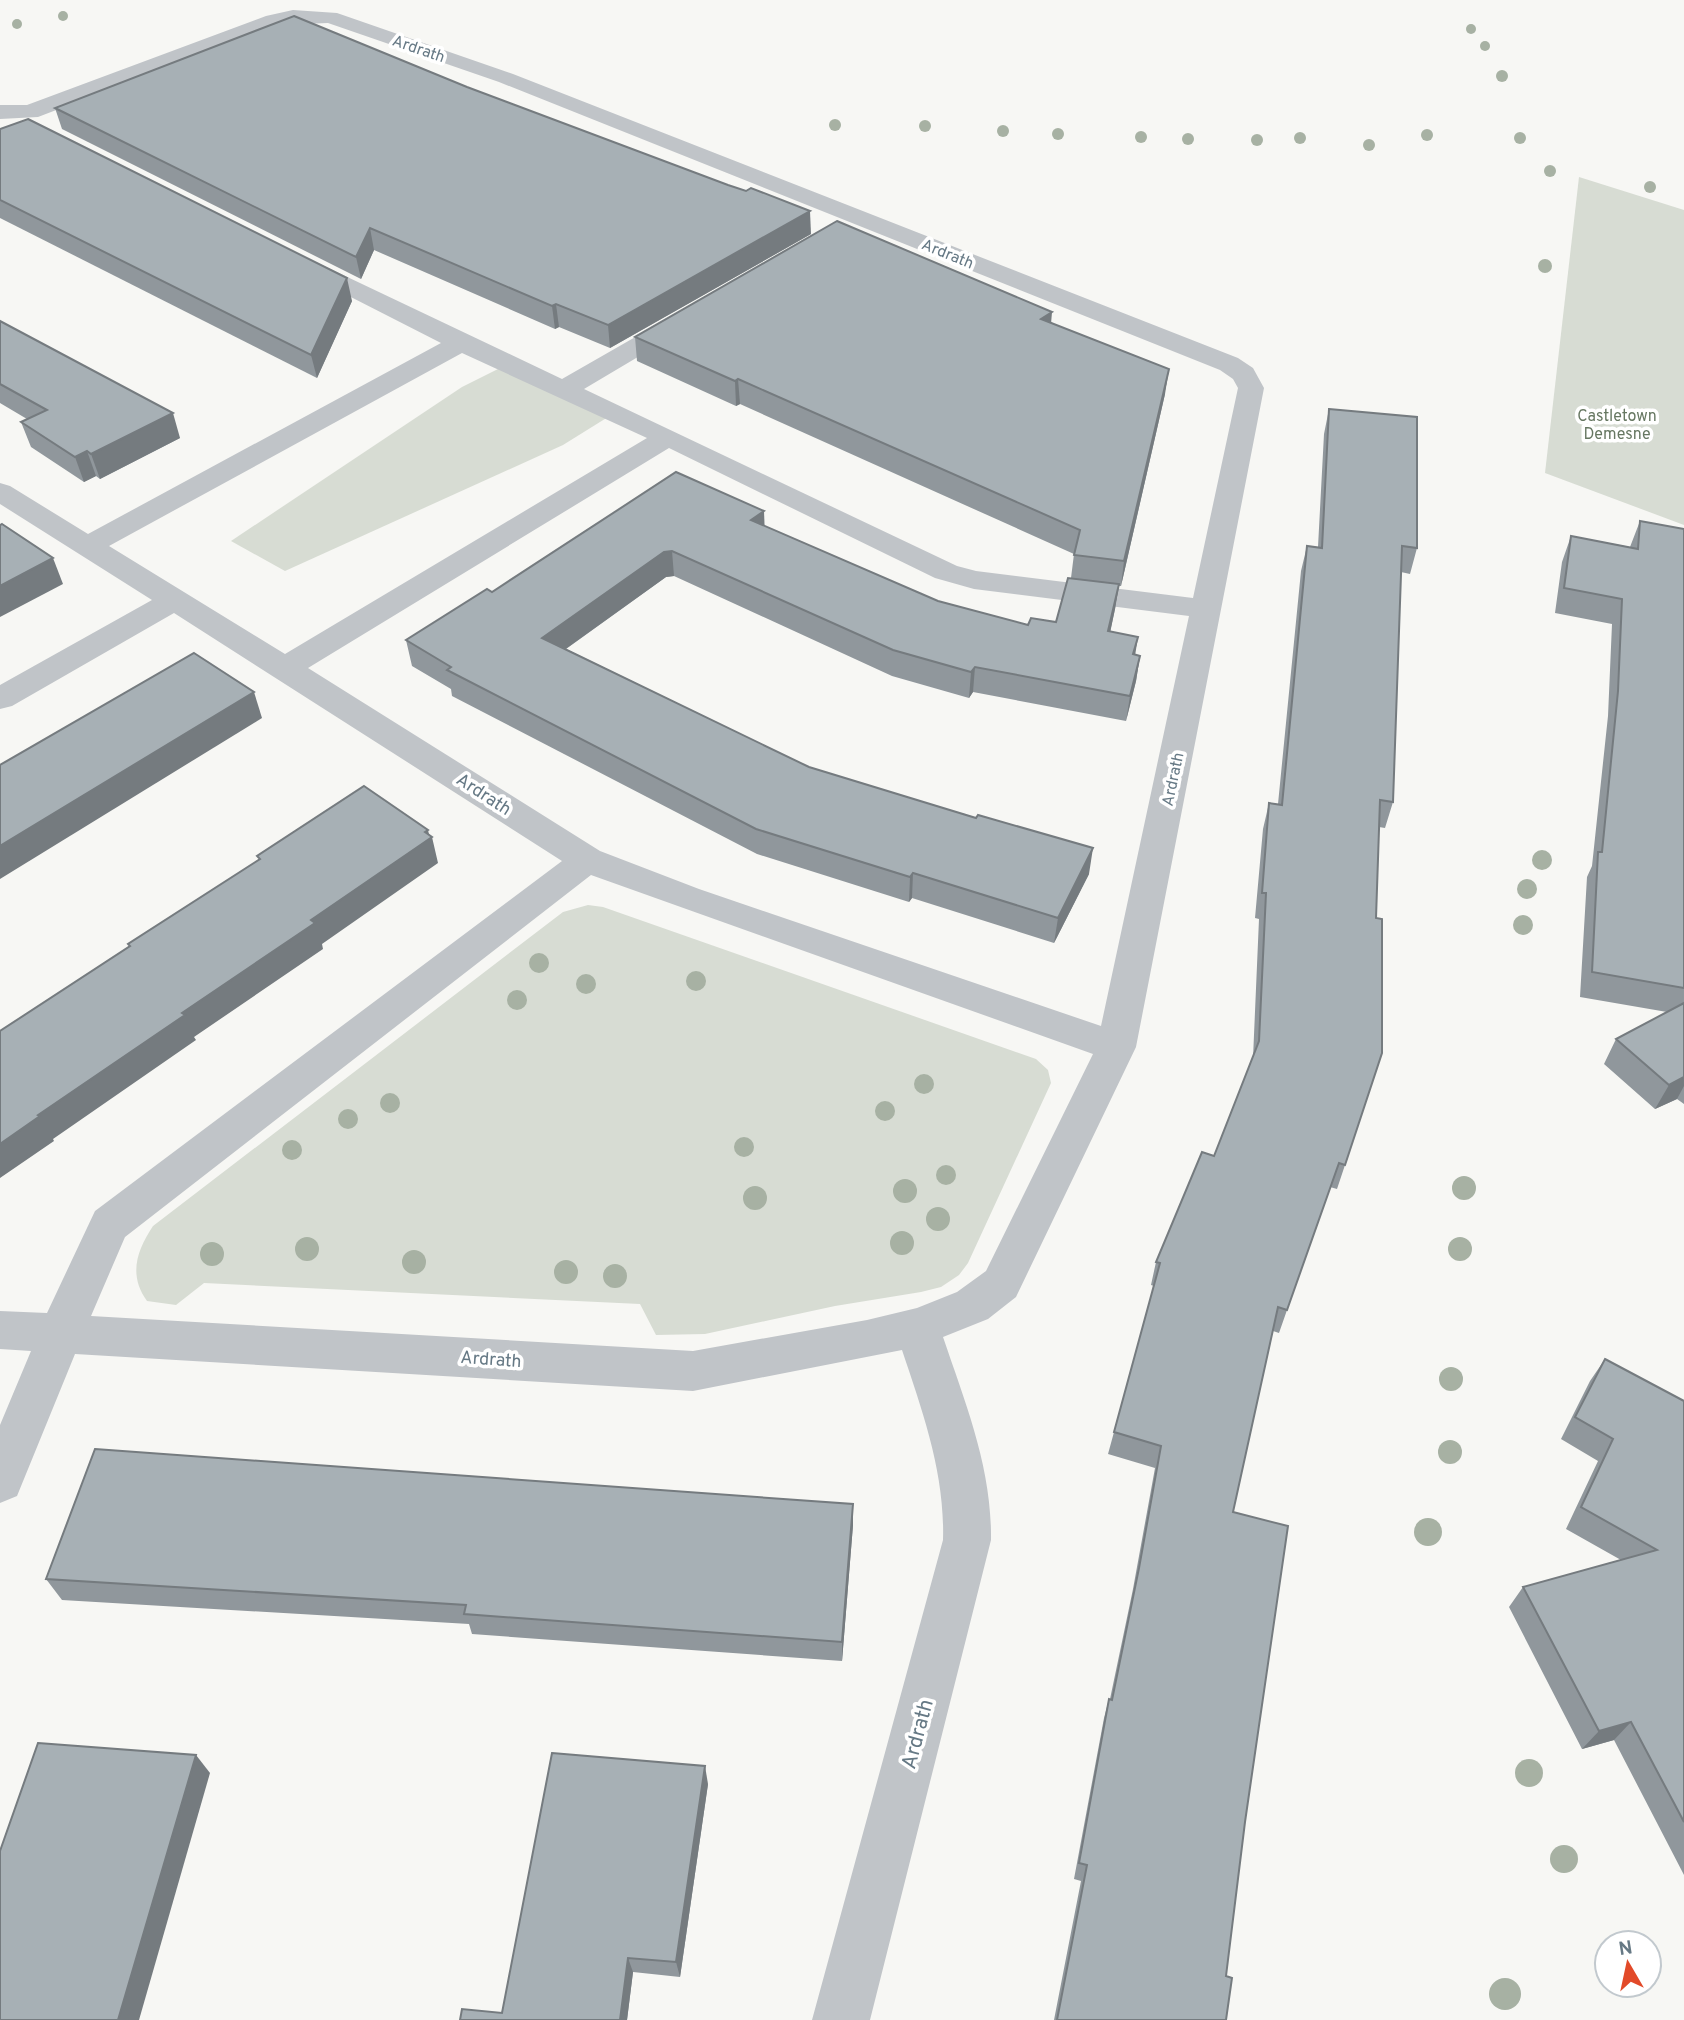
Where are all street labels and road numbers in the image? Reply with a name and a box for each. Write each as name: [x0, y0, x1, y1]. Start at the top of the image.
street label: Ardrath: [389, 32, 447, 68]
street label: Ardrath: [918, 235, 976, 274]
street label: Ardrath: [1159, 751, 1189, 808]
street label: Ardrath: [451, 769, 515, 822]
street label: Ardrath: [460, 1347, 522, 1374]
street label: Ardrath: [896, 1696, 941, 1772]

